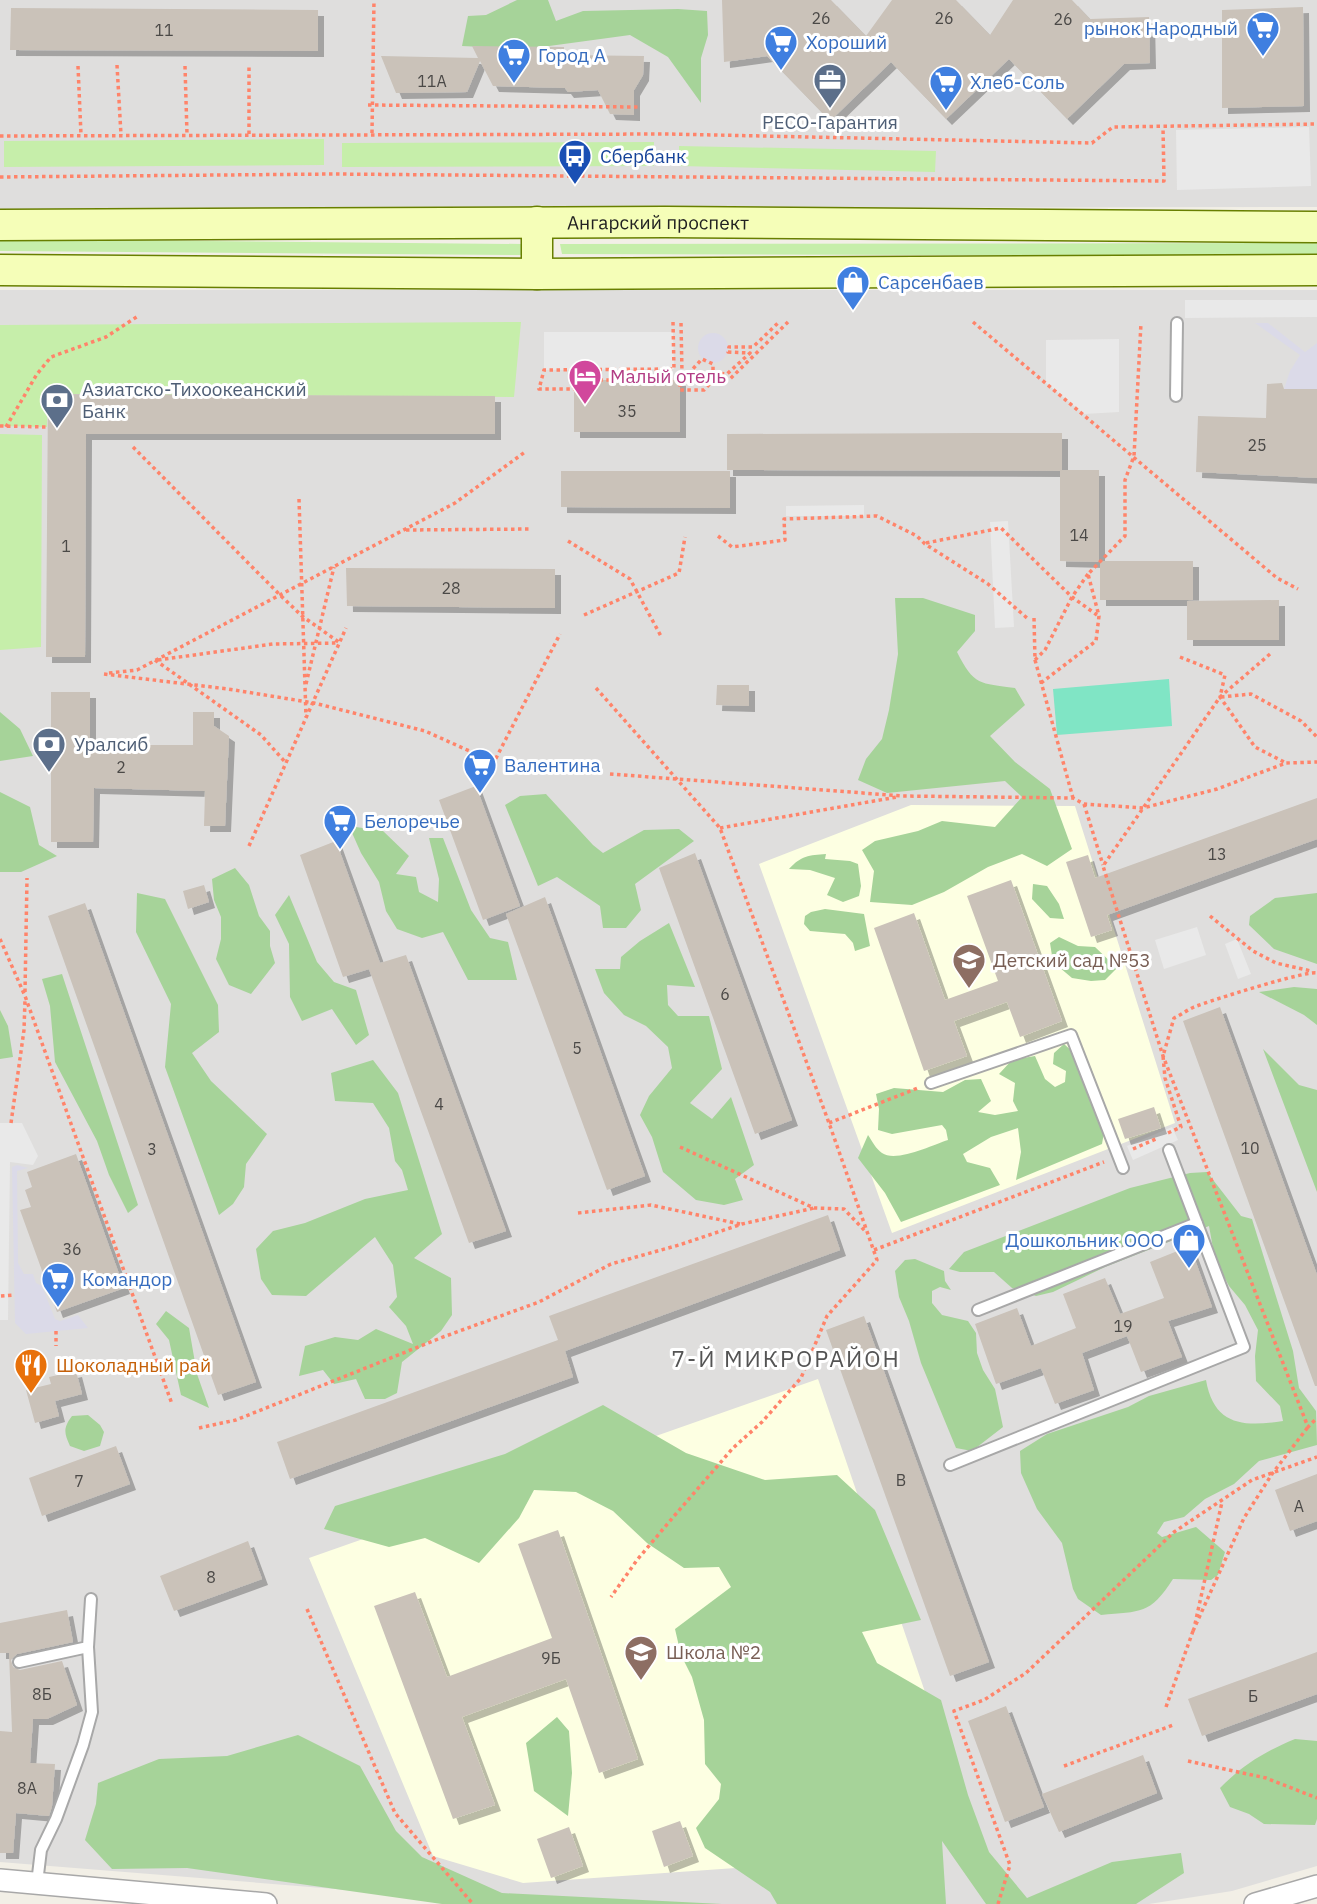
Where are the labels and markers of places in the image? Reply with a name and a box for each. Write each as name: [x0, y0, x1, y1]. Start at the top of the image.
supermarket icon: рынок Народный: [1244, 9, 1282, 58]
place label: рынок Народный: [1084, 16, 1238, 40]
supermarket icon: Хороший: [762, 23, 800, 72]
place label: Хороший: [806, 30, 887, 54]
supermarket icon: Город А: [495, 36, 533, 85]
place label: Город А: [538, 43, 606, 67]
office icon: РЕСО-Гарантия: [811, 61, 849, 110]
supermarket icon: Хлеб-Соль: [927, 63, 965, 112]
place label: Хлеб-Соль: [970, 70, 1065, 94]
place label: РЕСО-Гарантия: [762, 110, 898, 134]
bus stop icon: Сбербанк: [556, 137, 594, 186]
place label: Сбербанк: [600, 144, 687, 168]
shop icon: Сарсенбаев: [834, 263, 872, 312]
place label: Сарсенбаев: [878, 270, 984, 294]
hotel icon: Малый отель: [566, 357, 604, 406]
place label: Малый отель: [610, 364, 726, 388]
place label: Азиатско-Тихоокеанский Банк: [82, 377, 307, 423]
bank icon: Азиатско-Тихоокеанский Банк: [38, 381, 76, 430]
bank icon: Уралсиб: [30, 725, 68, 774]
place label: Уралсиб: [74, 732, 148, 756]
supermarket icon: Валентина: [461, 746, 499, 795]
place label: Валентина: [504, 753, 601, 777]
supermarket icon: Белоречье: [321, 802, 359, 851]
place label: Белоречье: [364, 809, 460, 833]
school or university icon: Детский сад №53: [950, 941, 988, 990]
place label: Детский сад №53: [993, 948, 1151, 972]
shop icon: Дошкольник ООО: [1170, 1221, 1208, 1270]
place label: Дошкольник ООО: [1006, 1228, 1164, 1252]
supermarket icon: Командор: [39, 1260, 77, 1309]
place label: Командор: [82, 1267, 172, 1291]
restaurant icon: Шоколадный рай: [12, 1346, 50, 1395]
place label: Шоколадный рай: [56, 1353, 211, 1377]
school or university icon: Школа №2: [622, 1633, 660, 1682]
place label: Школа №2: [666, 1640, 761, 1664]

